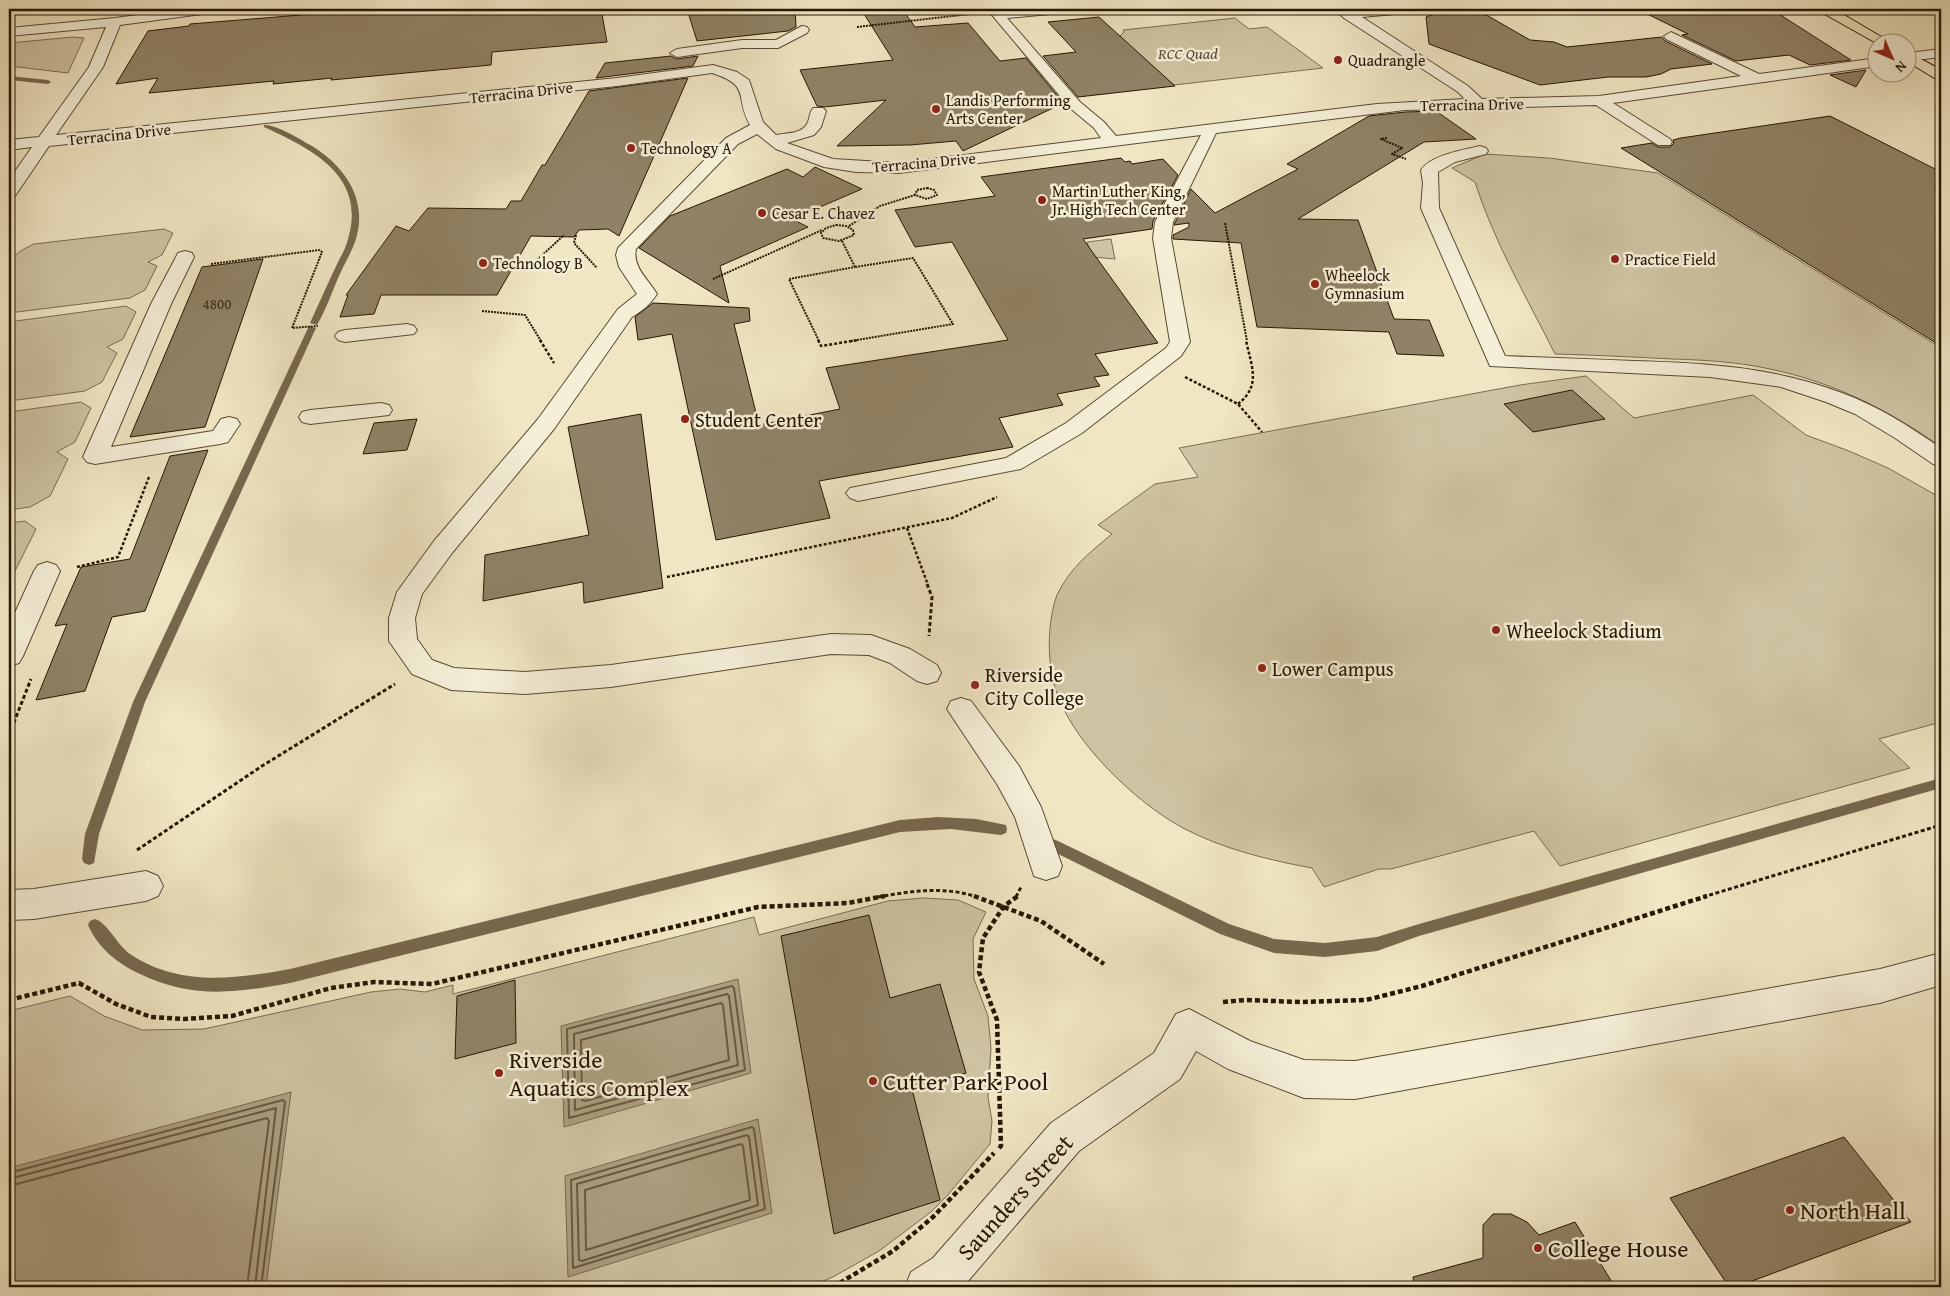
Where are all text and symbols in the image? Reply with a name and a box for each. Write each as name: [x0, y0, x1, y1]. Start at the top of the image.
north arrow: [1868, 32, 1918, 82]
park label: RCC Quad: [1157, 41, 1218, 65]
place label: Quadrangle: [1348, 48, 1425, 72]
marker: Quadrangle: [1332, 54, 1344, 66]
text: N: [1890, 57, 1912, 78]
street label: Terracina Drive: [468, 75, 574, 109]
place label: Landis Performing Arts Center: [946, 88, 1070, 130]
street label: Terracina Drive: [1420, 91, 1524, 117]
marker: Landis Performing Arts Center: [930, 103, 942, 115]
street label: Terracina Drive: [66, 117, 172, 151]
place label: Technology A: [641, 136, 732, 160]
marker: Technology A: [625, 142, 637, 154]
street label: Terracina Drive: [871, 146, 977, 178]
place label: Martin Luther King, Jr. High Tech Center: [1050, 179, 1186, 221]
marker: Martin Luther King, Jr. High Tech Center: [1036, 194, 1048, 206]
place label: Cesar E. Chavez: [772, 201, 875, 225]
marker: Cesar E. Chavez: [756, 207, 768, 219]
place label: Practice Field: [1625, 247, 1716, 271]
place label: Technology B: [493, 251, 583, 275]
marker: Practice Field: [1609, 253, 1621, 265]
marker: Technology B: [477, 257, 489, 269]
place label: Wheelock Gymnasium: [1325, 263, 1405, 305]
marker: Wheelock Gymnasium: [1309, 278, 1321, 290]
house number: 4800: [203, 293, 231, 314]
place label: Student Center: [695, 405, 822, 434]
marker: Student Center: [679, 413, 691, 425]
place label: Wheelock Stadium: [1506, 616, 1662, 645]
marker: Wheelock Stadium: [1490, 624, 1502, 636]
place label: Lower Campus: [1272, 654, 1394, 683]
place label: Riverside City College: [985, 660, 1084, 712]
marker: Lower Campus: [1256, 662, 1268, 674]
marker: Riverside City College: [969, 679, 981, 691]
place label: Riverside Aquatics Complex: [509, 1042, 690, 1105]
place label: Cutter Park Pool: [883, 1064, 1048, 1099]
marker: Riverside Aquatics Complex: [493, 1067, 505, 1079]
marker: Cutter Park Pool: [867, 1075, 879, 1087]
street label: Saunders Street: [949, 1126, 1082, 1268]
place label: North Hall: [1800, 1193, 1906, 1228]
marker: North Hall: [1784, 1204, 1796, 1216]
place label: College House: [1548, 1231, 1688, 1266]
marker: College House: [1532, 1242, 1544, 1254]

